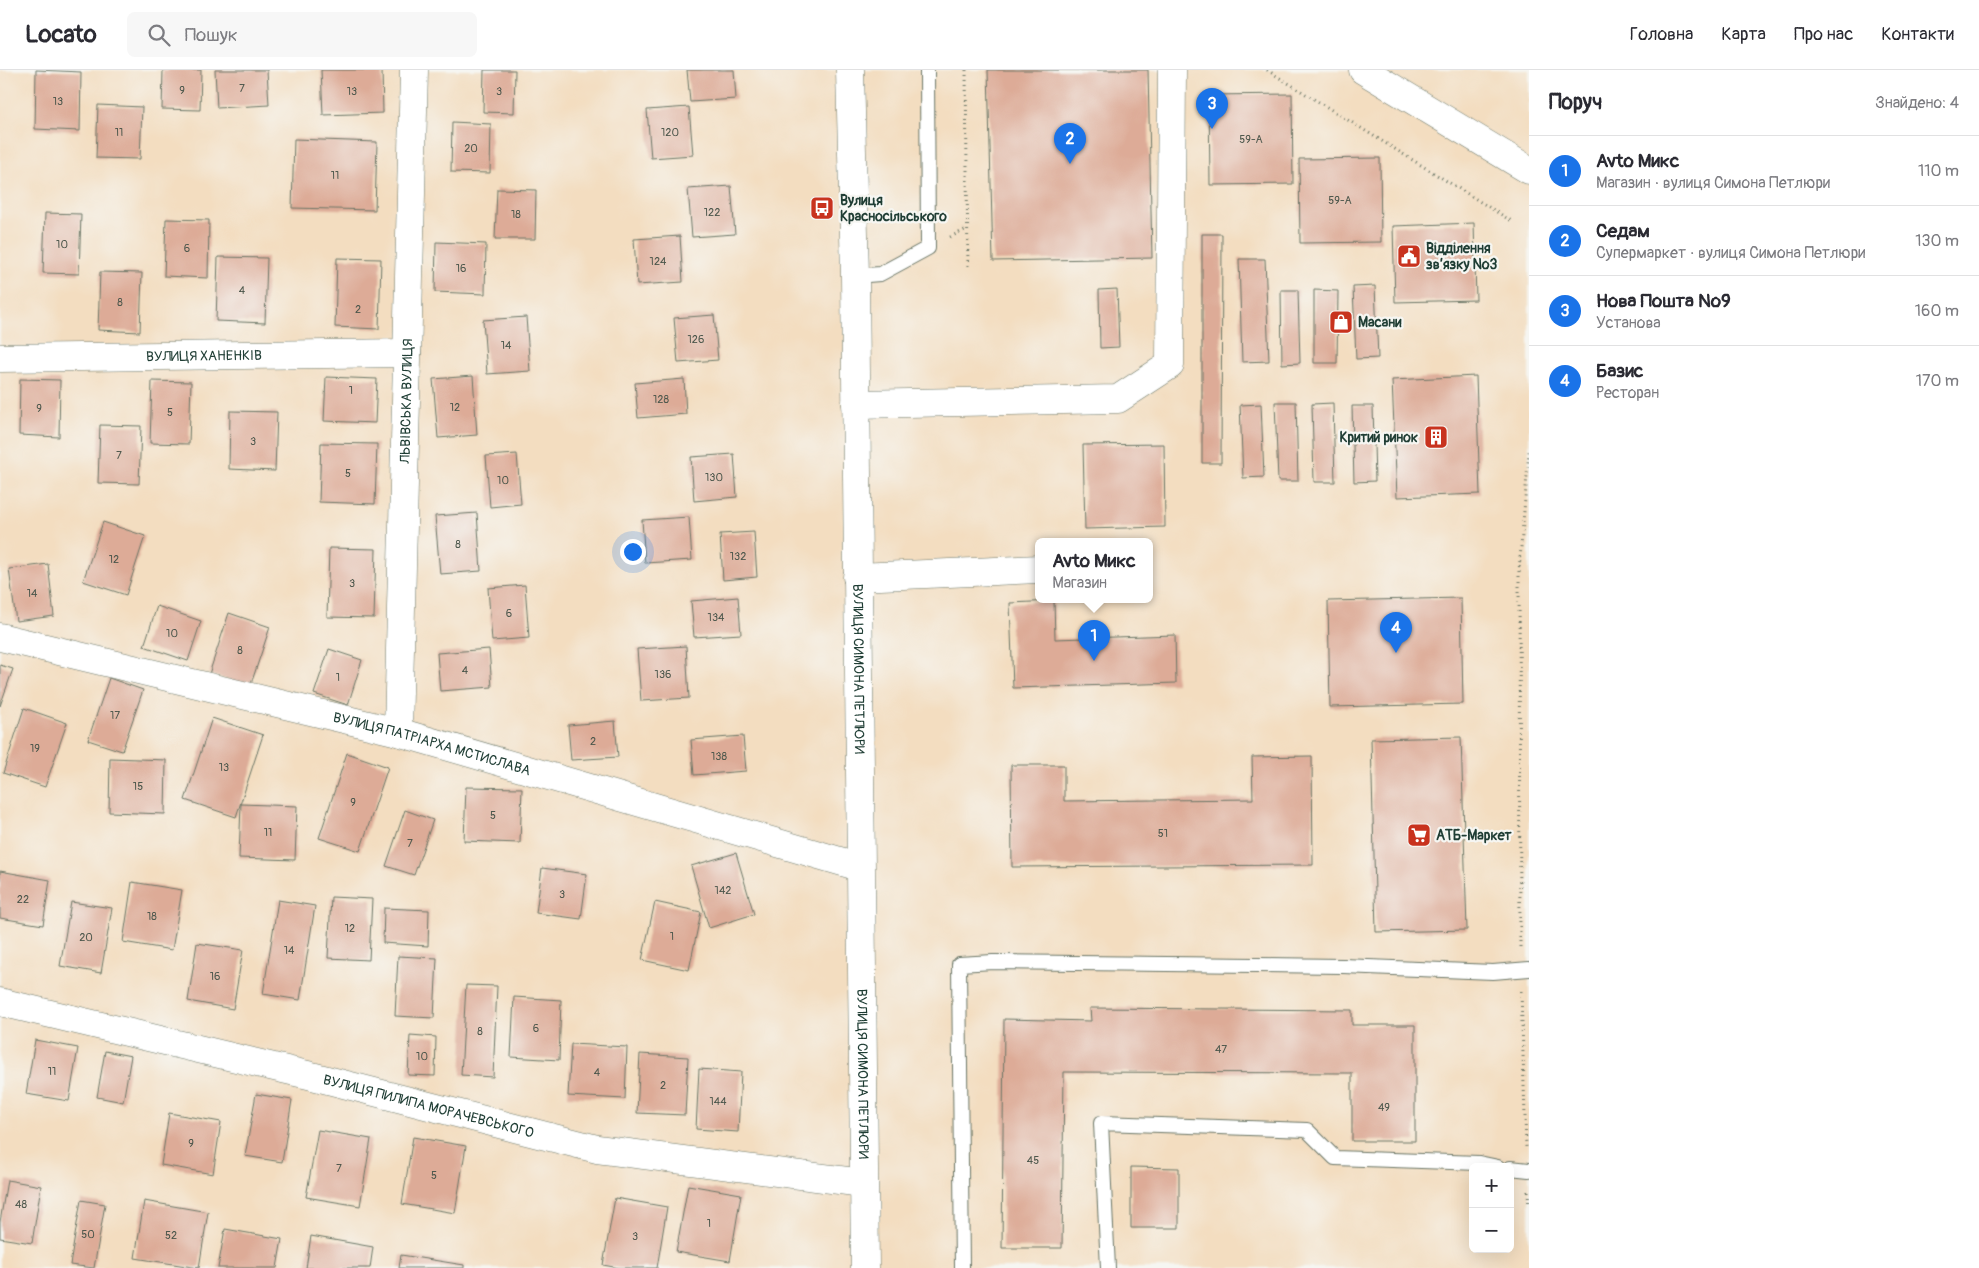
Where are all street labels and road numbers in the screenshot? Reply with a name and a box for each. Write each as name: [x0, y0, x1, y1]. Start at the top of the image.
street label: ЛЬВІВСЬКА ВУЛИЦЯ: [396, 338, 416, 465]
street label: ВУЛИЦЯ ХАНЕНКІВ: [146, 346, 262, 365]
street label: ВУЛИЦЯ СИМОНА ПЕТЛЮРИ: [850, 584, 868, 754]
street label: ВУЛИЦЯ ПАТРІАРХА МСТИСЛАВА: [332, 708, 533, 779]
street label: ВУЛИЦЯ СИМОНА ПЕТЛЮРИ: [854, 989, 872, 1159]
street label: ВУЛИЦЯ ПИЛИПА МОРАЧЕВСЬКОГО: [321, 1071, 536, 1141]

